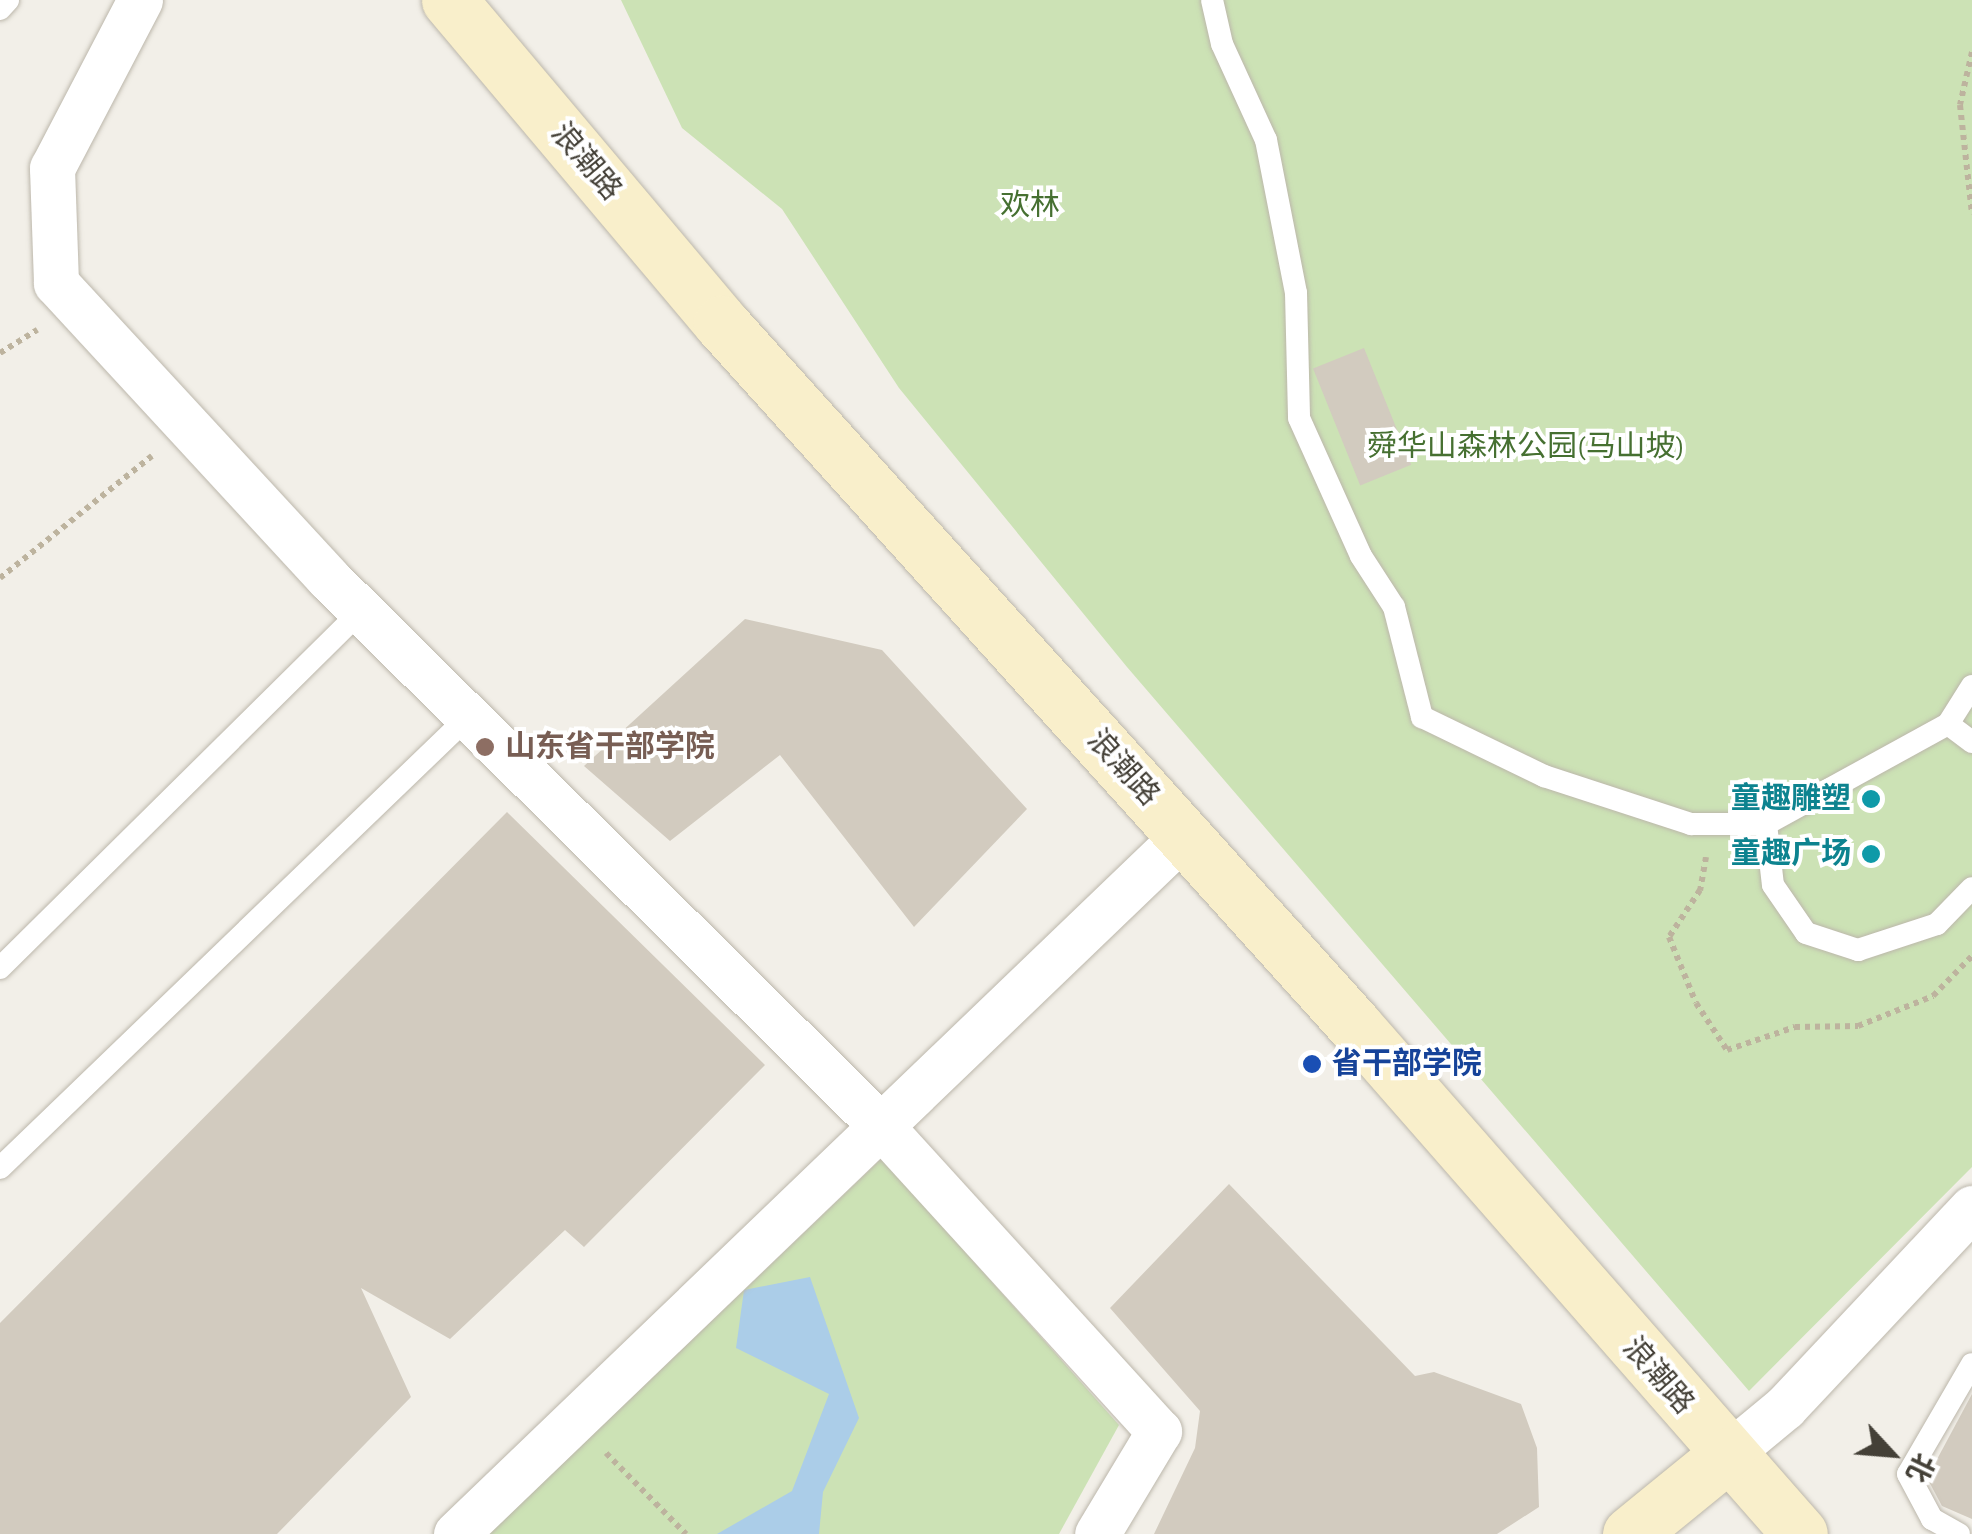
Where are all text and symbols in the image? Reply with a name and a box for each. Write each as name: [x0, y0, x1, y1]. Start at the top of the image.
street label: 浪潮路: [543, 116, 629, 208]
park label: 欢林: [1000, 188, 1060, 224]
park label: 舜华山森林公园(马山坡): [1367, 429, 1685, 465]
street label: 浪潮路: [1080, 723, 1166, 813]
place label: 山东省干部学院: [505, 729, 715, 765]
marker: 山东省干部学院: [474, 736, 496, 758]
place label: 童趣雕塑: [1731, 781, 1851, 817]
marker: 童趣雕塑: [1860, 788, 1882, 810]
place label: 童趣广场: [1731, 836, 1851, 872]
marker: 童趣广场: [1860, 843, 1882, 865]
place label: 省干部学院: [1332, 1046, 1482, 1082]
marker: 省干部学院: [1301, 1053, 1323, 1075]
street label: 浪潮路: [1615, 1330, 1701, 1422]
north arrow: [1842, 1404, 1942, 1504]
text: 北: [1900, 1448, 1938, 1486]

